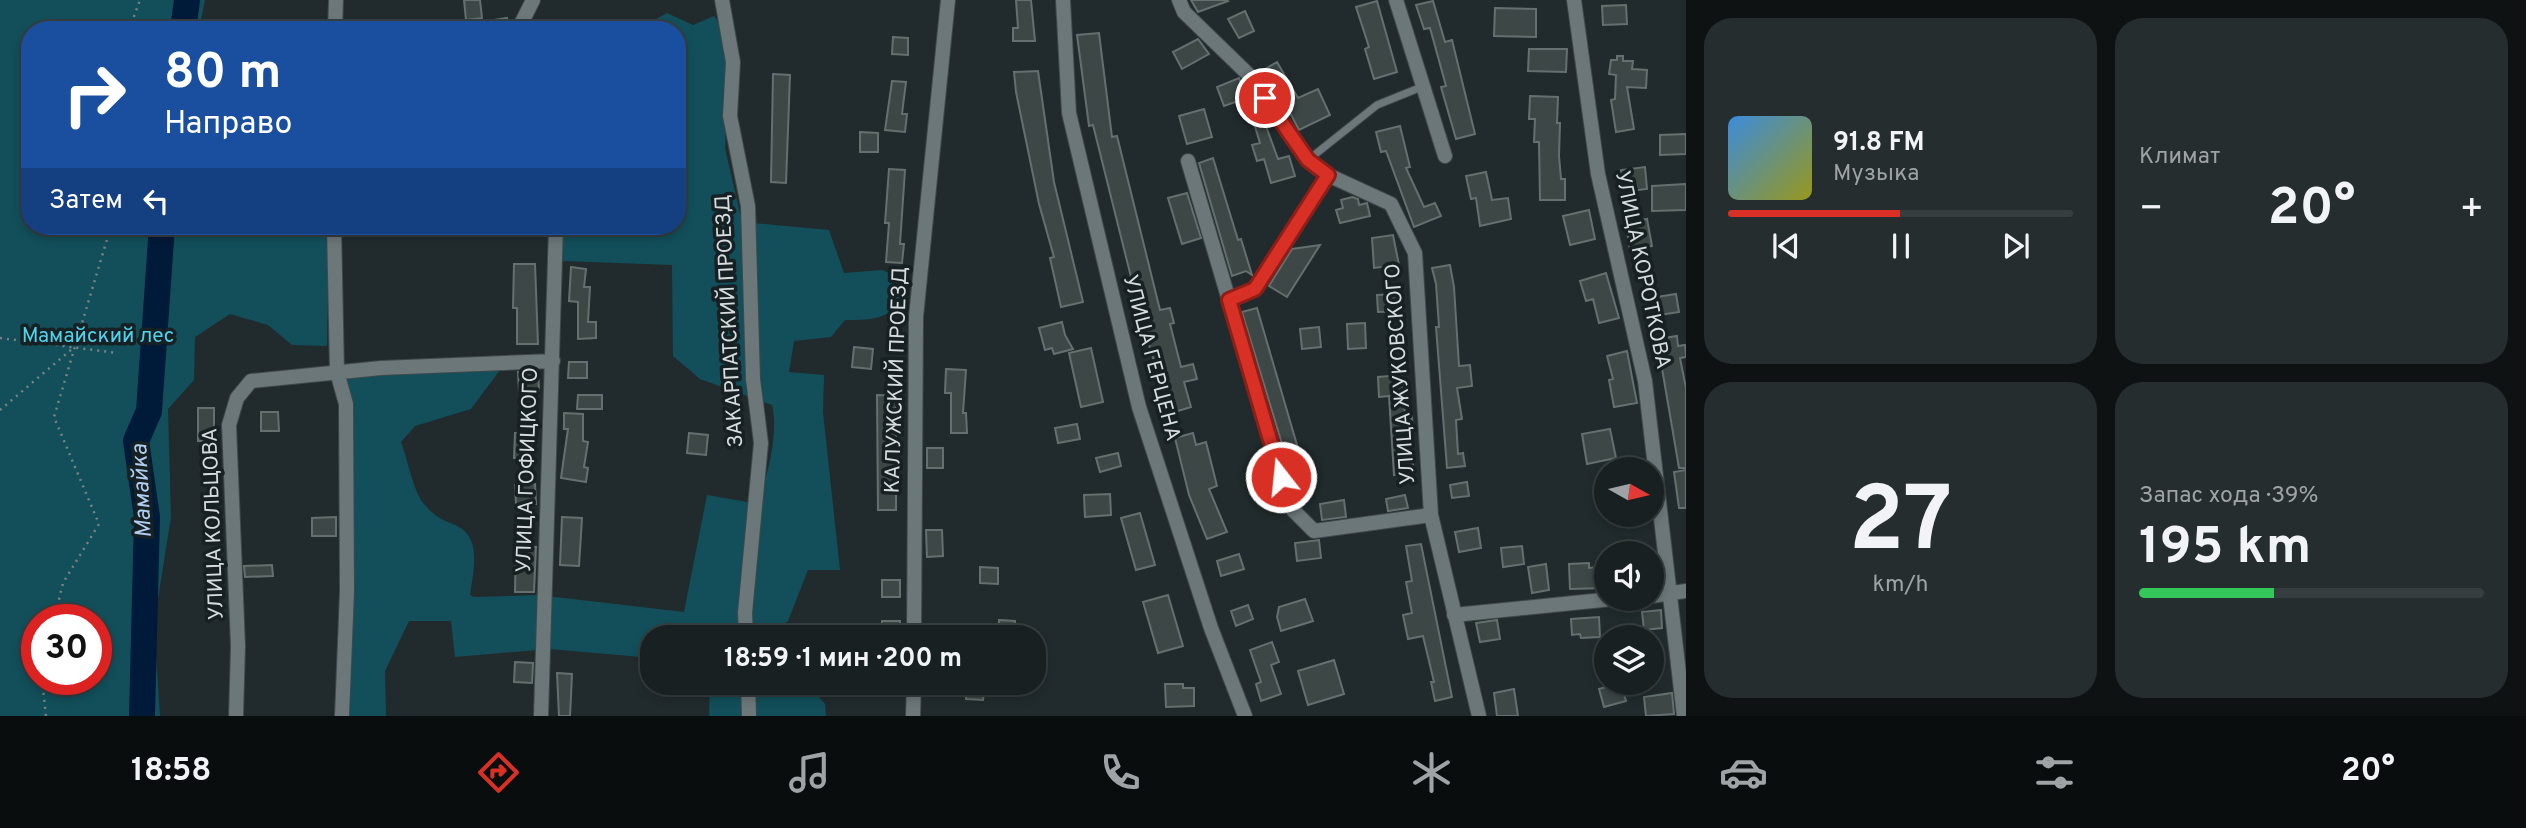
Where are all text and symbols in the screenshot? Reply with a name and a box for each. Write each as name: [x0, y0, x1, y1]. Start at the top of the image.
text: 80 m: [164, 44, 281, 106]
icon: right: [49, 49, 140, 140]
pin: [1235, 68, 1295, 128]
icon: arrive: [1246, 79, 1284, 117]
text: Направо: [164, 105, 292, 145]
text: 91.8 FM: [1833, 127, 1925, 160]
text: Климат: [2139, 143, 2220, 172]
text: Музыка: [1833, 160, 1919, 189]
street label: УЛИЦА КОРОТКОВА: [1608, 168, 1676, 372]
text: 20°: [2268, 177, 2355, 243]
icon: left: [137, 182, 175, 220]
text: Затем: [49, 185, 123, 218]
text: −: [2139, 186, 2164, 235]
text: +: [2459, 186, 2484, 235]
street label: ЗАКАРПАТСКИЙ ПРОЕЗД: [709, 194, 750, 448]
icon: previous: [1767, 227, 1805, 265]
icon: pause: [1882, 227, 1920, 265]
icon: next: [1997, 227, 2035, 265]
street label: УЛИЦА ЖУКОВСКОГО: [1380, 262, 1422, 486]
street label: КАЛУЖСКИЙ ПРОЕЗД: [879, 266, 914, 494]
street label: УЛИЦА ГЕРЦЕНА: [1116, 272, 1186, 444]
park label: Мамайский лес: [22, 323, 174, 350]
street label: УЛИЦА ГОФИЦКОГО: [511, 367, 545, 573]
street label: УЛИЦА КОЛЬЦОВА: [197, 427, 231, 621]
position arrow: [1244, 440, 1318, 514]
water label: Мамайка: [126, 443, 160, 539]
north arrow: [1594, 457, 1664, 527]
map controls: [1594, 457, 1664, 695]
text: 27: [1849, 468, 1952, 583]
text: Запас хода · 39%: [2139, 482, 2318, 511]
text: 195 km: [2139, 516, 2311, 582]
button: sound: [1594, 541, 1664, 611]
text: km/h: [1873, 571, 1928, 600]
speed limit sign: 30: [21, 604, 112, 695]
button: layers: [1594, 625, 1664, 695]
text: 18:59 · 1 мин · 200 m: [724, 643, 962, 676]
icon: directions: [474, 748, 523, 797]
icon: music: [785, 748, 834, 797]
icon: phone: [1096, 748, 1145, 797]
icon: climate: [1407, 748, 1456, 797]
icon: car: [1719, 748, 1768, 797]
icon: filters: [2030, 748, 2079, 797]
text: 18:58: [131, 752, 211, 792]
text: 20°: [2341, 752, 2395, 792]

